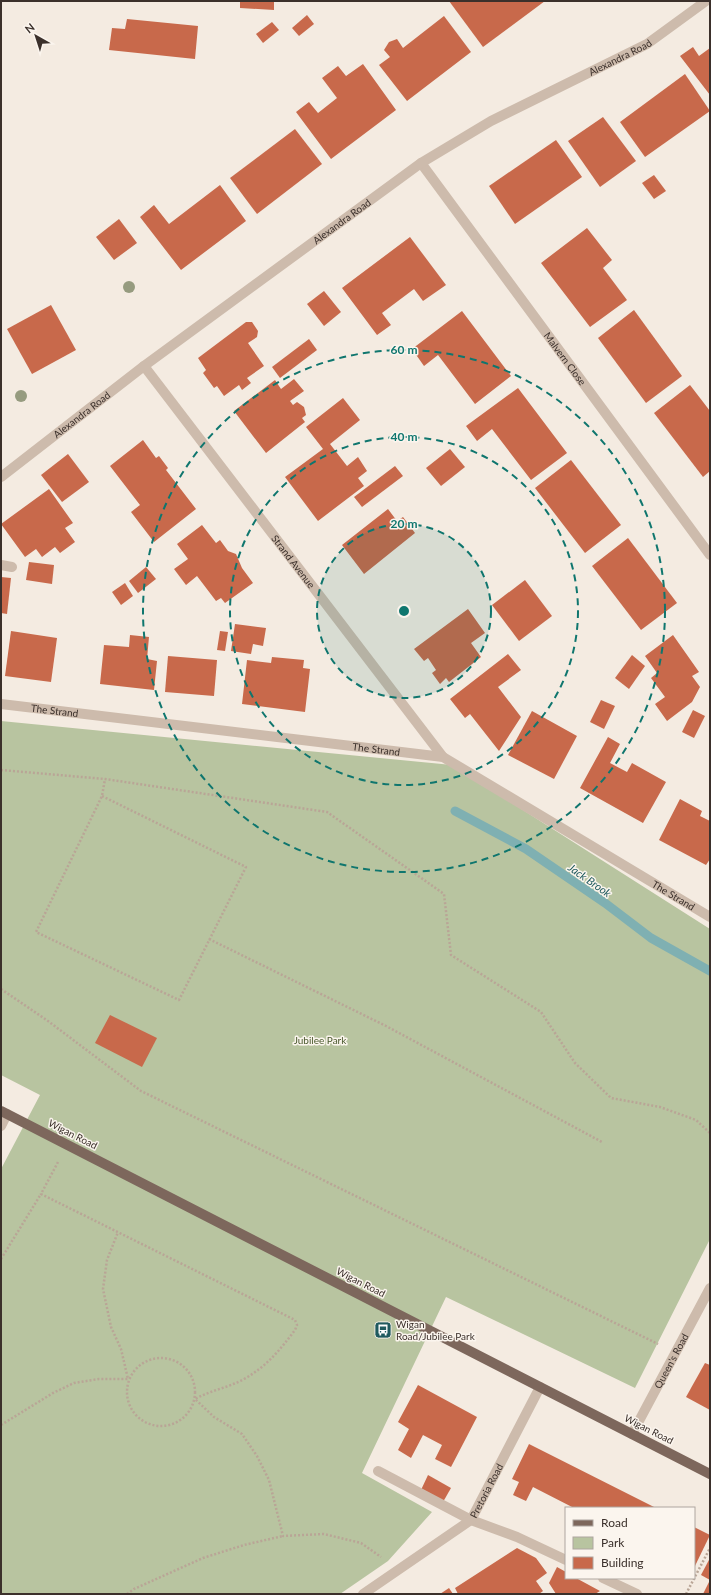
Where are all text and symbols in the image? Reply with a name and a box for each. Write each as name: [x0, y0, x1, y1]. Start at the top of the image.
north arrow: [16, 16, 56, 56]
text: N: [22, 20, 37, 36]
street label: Alexandra Road: [587, 37, 654, 78]
street label: Alexandra Road: [310, 196, 373, 246]
street label: Malvern Close: [542, 330, 589, 387]
text: 60 m: [391, 342, 417, 357]
street label: Alexandra Road: [51, 389, 112, 440]
text: 40 m: [391, 429, 417, 444]
text: 20 m: [391, 516, 417, 531]
street label: Strand Avenue: [269, 532, 318, 590]
centre of rings: [397, 604, 411, 618]
street label: The Strand: [30, 702, 79, 719]
street label: The Strand: [352, 740, 401, 758]
water label: Jack Brook: [565, 860, 615, 900]
street label: The Strand: [650, 878, 697, 913]
park label: Jubilee Park: [294, 1034, 347, 1046]
street label: Wigan Road: [47, 1117, 99, 1151]
street label: Wigan Road: [335, 1265, 387, 1299]
place label: Wigan Road/Jubilee Park: [396, 1318, 476, 1342]
bus stop icon: Wigan Road/Jubilee Park: [373, 1320, 393, 1340]
street label: Queen's Road: [652, 1331, 691, 1390]
street label: Wigan Road: [623, 1412, 675, 1446]
street label: Pretoria Road: [467, 1461, 505, 1520]
legend: [565, 1507, 695, 1579]
text: Road: [601, 1515, 628, 1530]
text: Park: [601, 1535, 625, 1550]
text: Building: [601, 1555, 644, 1570]

